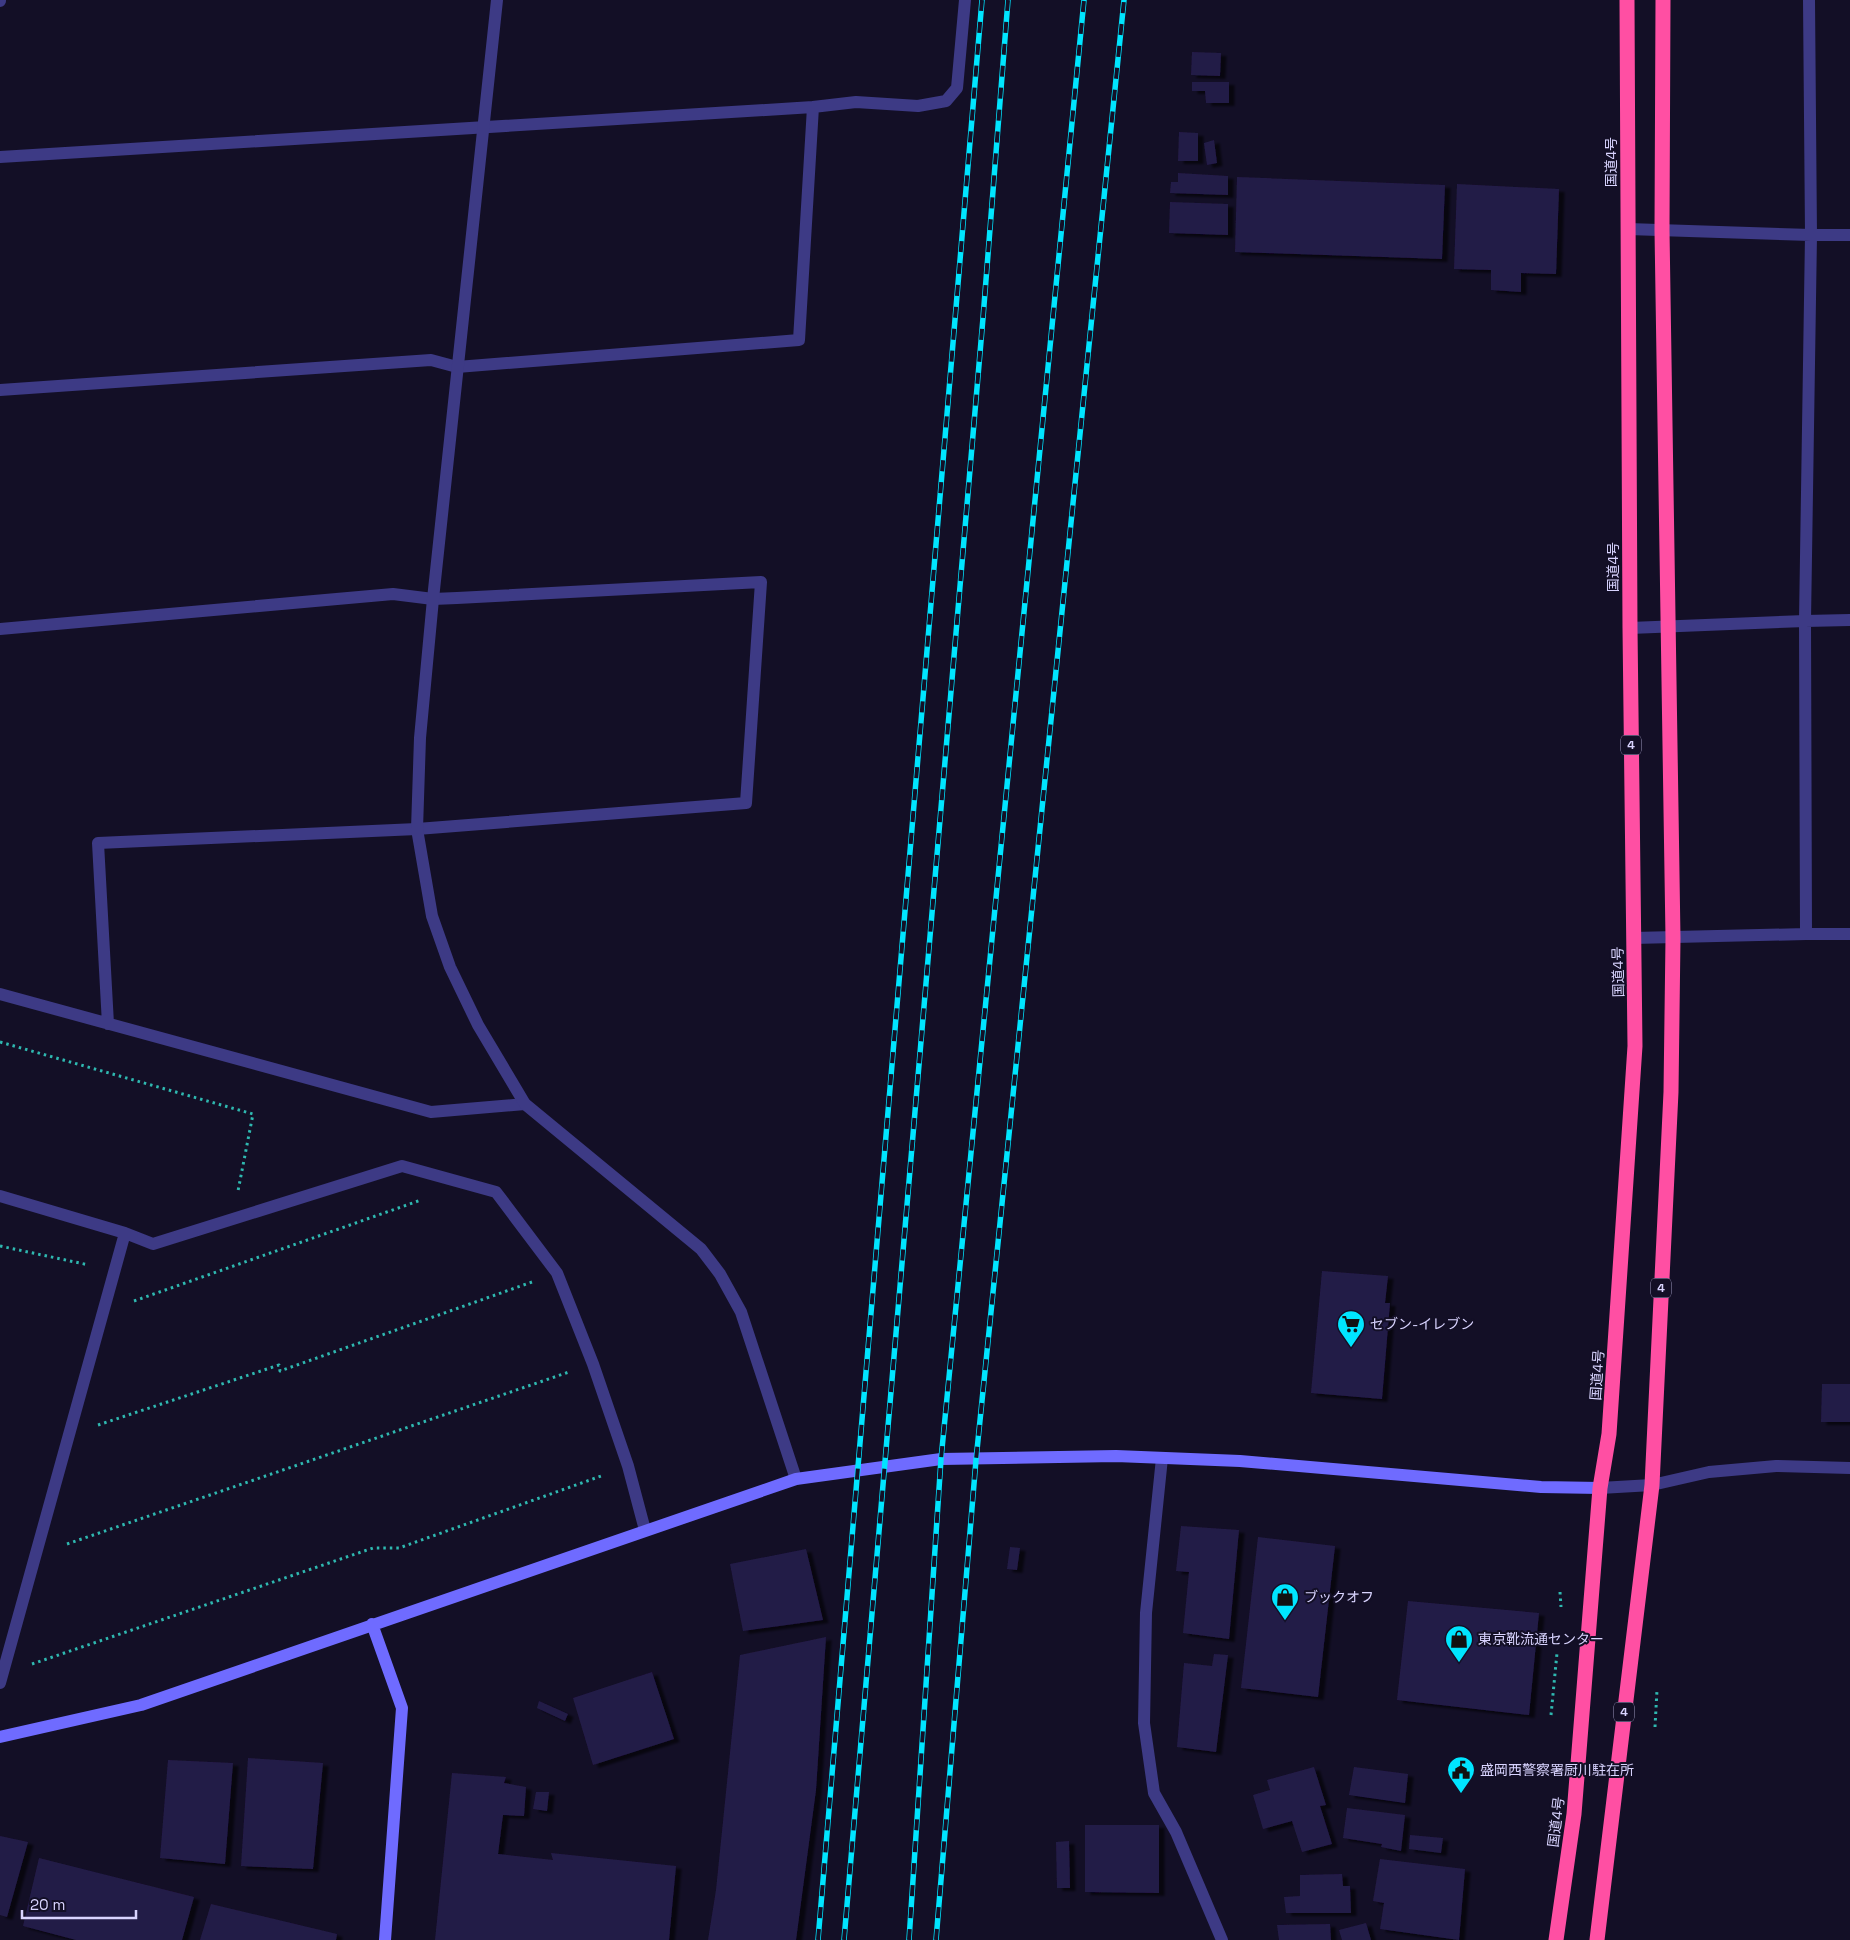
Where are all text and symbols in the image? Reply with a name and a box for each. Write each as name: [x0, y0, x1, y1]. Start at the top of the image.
street label: 国道4号: [1602, 137, 1620, 187]
street label: 国道4号: [1604, 542, 1622, 592]
road number: 4: [1621, 736, 1641, 754]
street label: 国道4号: [1609, 946, 1627, 998]
road number: 4: [1651, 1278, 1671, 1298]
supermarket icon: セブン-イレブン: [1336, 1309, 1366, 1348]
place label: セブン-イレブン: [1370, 1315, 1474, 1333]
street label: 国道4号: [1586, 1349, 1608, 1401]
shop icon: ブックオフ: [1270, 1582, 1300, 1621]
place label: ブックオフ: [1304, 1588, 1374, 1606]
shop icon: 東京靴流通センター: [1444, 1624, 1474, 1663]
place label: 東京靴流通センター: [1478, 1630, 1604, 1648]
road number: 4: [1614, 1702, 1634, 1721]
public building icon: 盛岡西警察署厨川駐在所: [1446, 1755, 1476, 1794]
place label: 盛岡西警察署厨川駐在所: [1480, 1761, 1634, 1779]
street label: 国道4号: [1544, 1796, 1568, 1848]
scale bar: [22, 1888, 136, 1920]
text: 20 m: [30, 1895, 65, 1914]

